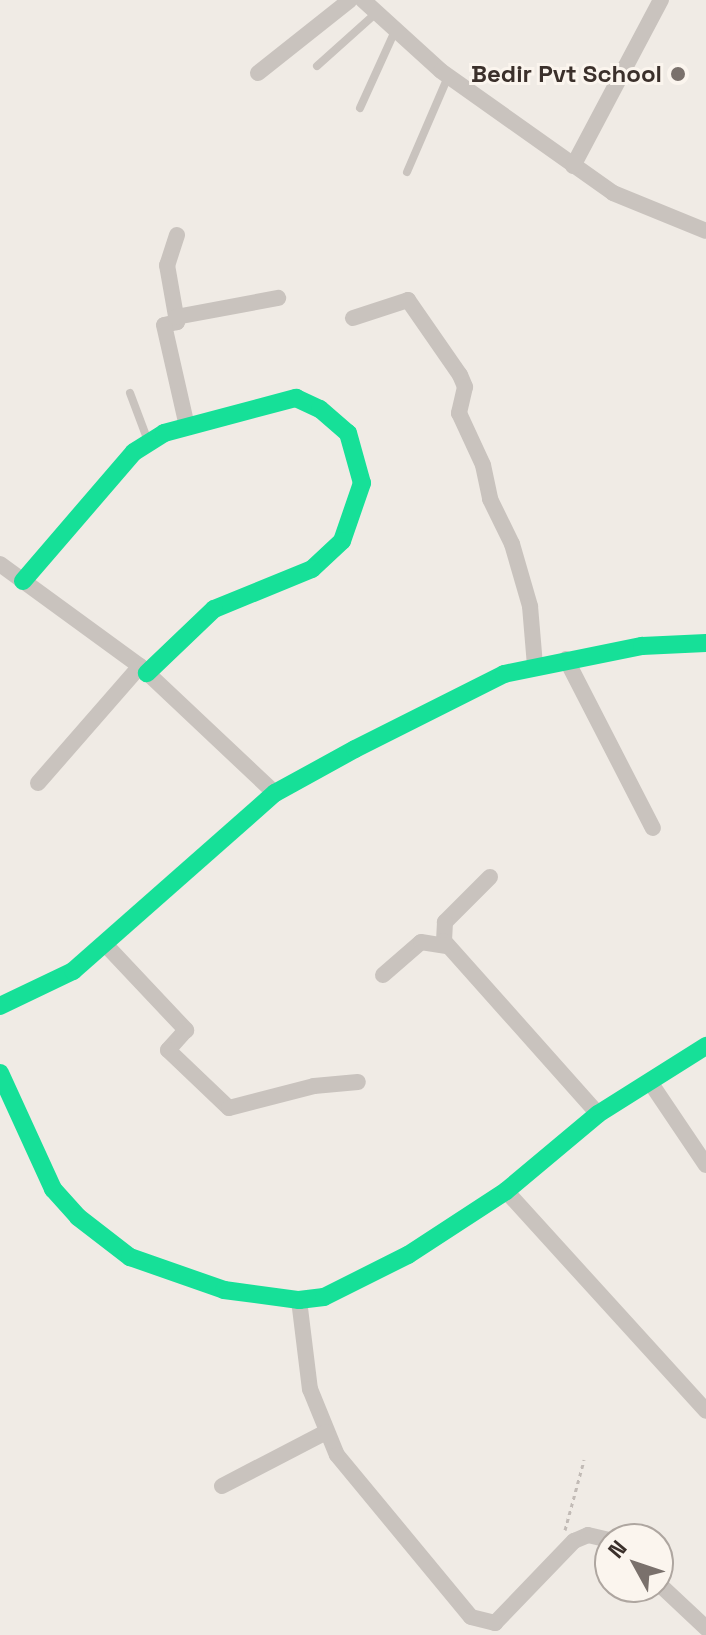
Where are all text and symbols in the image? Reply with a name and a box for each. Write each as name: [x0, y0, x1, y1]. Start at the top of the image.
place label: Bedir Pvt School: [471, 60, 662, 88]
marker: Bedir Pvt School: [669, 65, 687, 83]
north arrow: [594, 1523, 674, 1603]
text: N: [602, 1534, 633, 1564]

